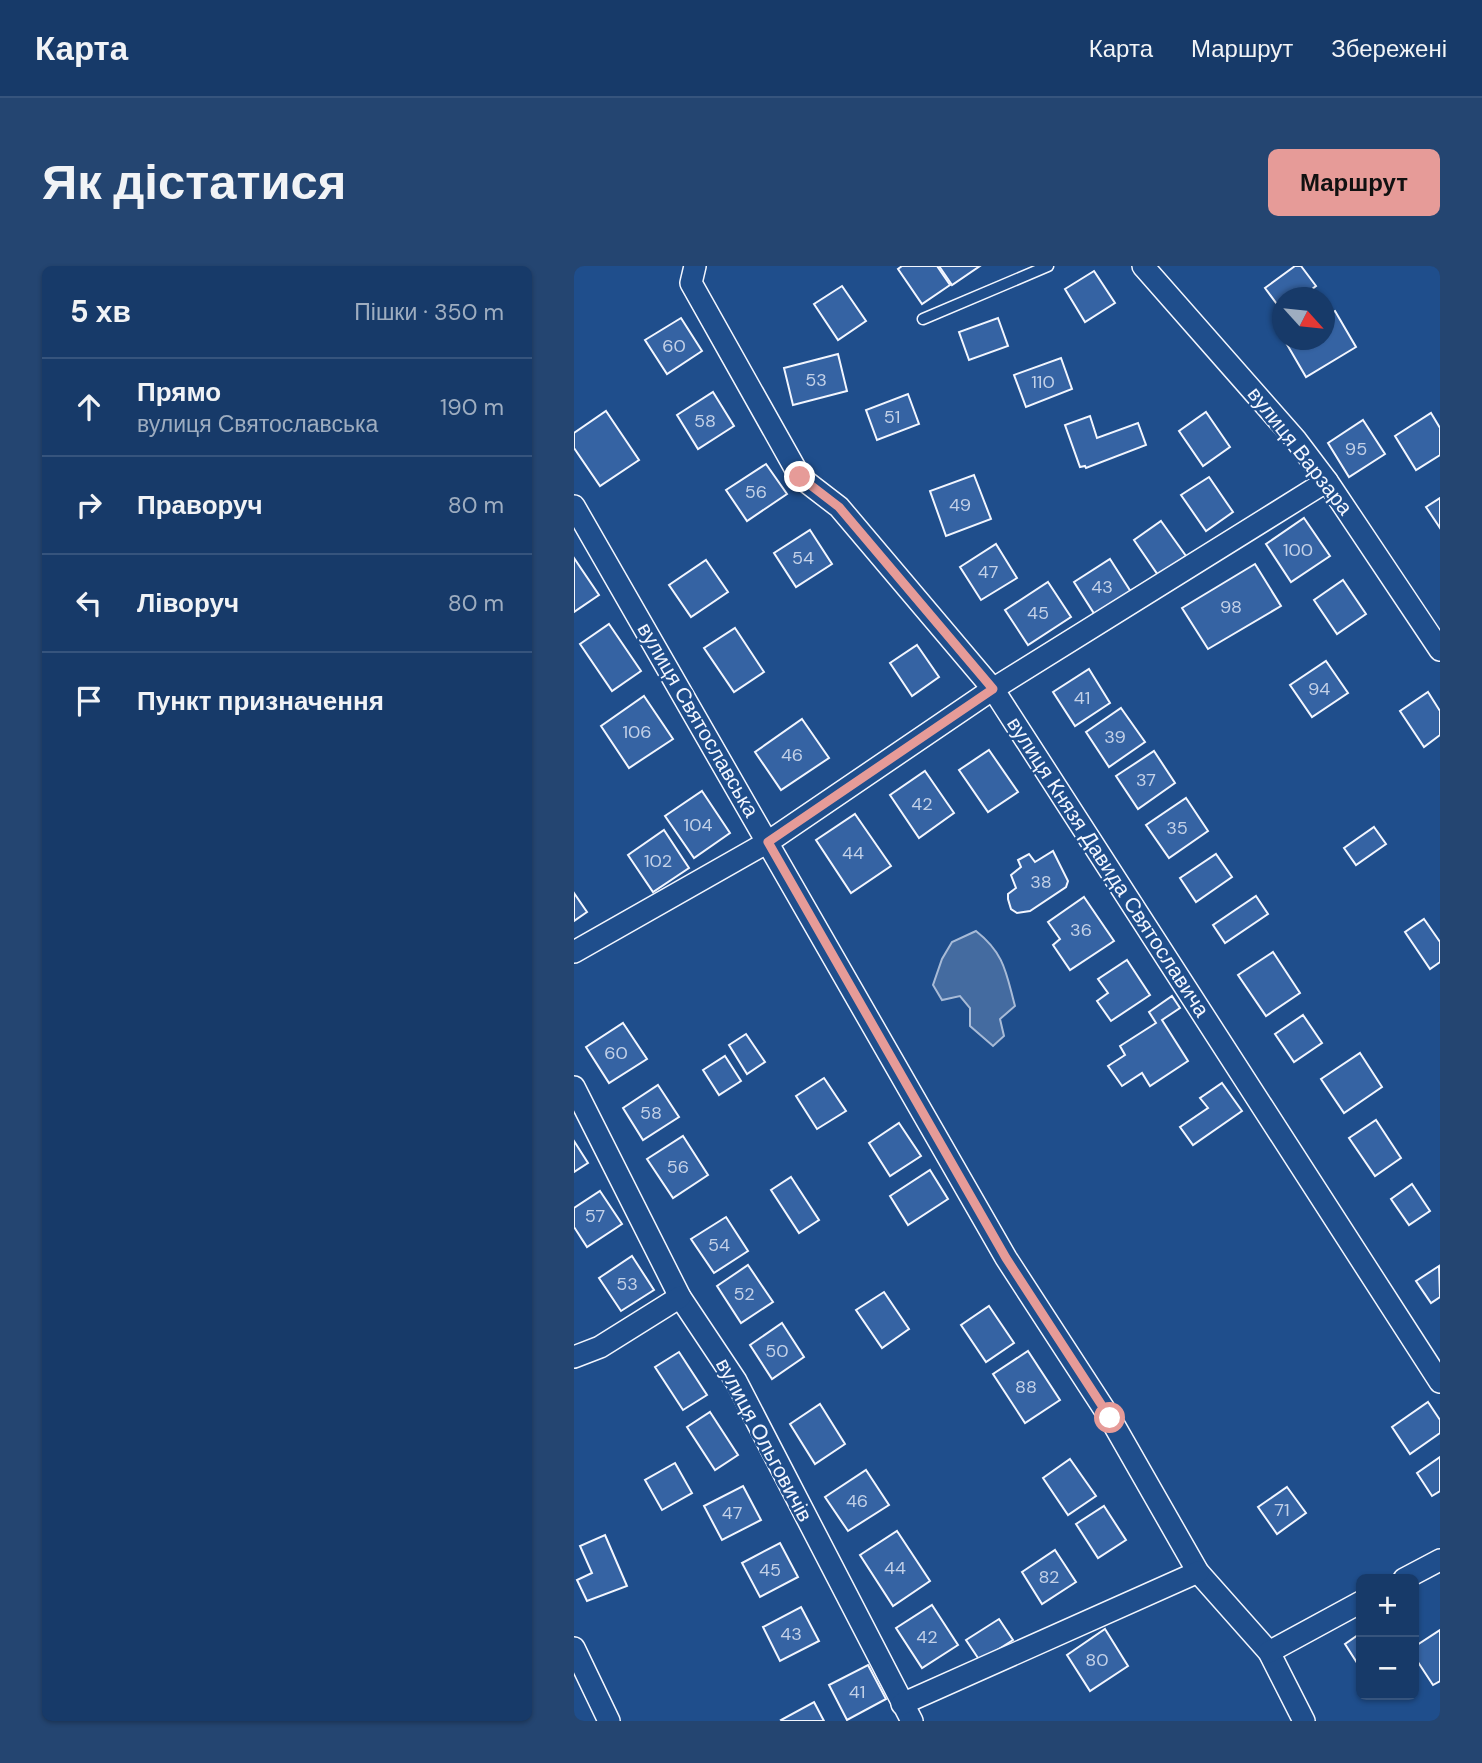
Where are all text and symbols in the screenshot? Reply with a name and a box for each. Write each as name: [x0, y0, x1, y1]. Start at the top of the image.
text: Карта: [35, 27, 128, 70]
text: Карта: [1089, 33, 1153, 64]
text: Маршрут: [1191, 33, 1293, 64]
text: Збережені: [1331, 33, 1447, 64]
button: Маршрут: [1268, 149, 1440, 216]
text: Як дістатися: [42, 150, 346, 214]
north arrow: [1272, 287, 1335, 350]
text: 5 хв: [70, 292, 131, 331]
text: Пішки · 350 m: [354, 297, 504, 327]
house number: 60: [662, 334, 686, 358]
house number: 53: [805, 368, 827, 392]
house number: 110: [1031, 370, 1055, 394]
text: Прямо: [137, 375, 221, 409]
street label: вулиця Варзара: [1241, 381, 1359, 521]
icon: ahead: [70, 388, 108, 426]
text: 190 m: [440, 392, 504, 422]
house number: 51: [884, 405, 900, 429]
text: вулиця Святославська: [137, 409, 378, 439]
house number: 58: [694, 409, 716, 433]
house number: 95: [1345, 437, 1367, 461]
route end: [784, 461, 815, 492]
house number: 56: [745, 480, 767, 504]
icon: right: [70, 486, 108, 524]
text: Праворуч: [137, 488, 263, 522]
text: 80 m: [448, 490, 504, 520]
house number: 49: [949, 493, 971, 517]
house number: 100: [1283, 538, 1313, 562]
house number: 54: [792, 546, 814, 570]
house number: 47: [978, 560, 998, 584]
house number: 43: [1091, 575, 1113, 599]
icon: left: [70, 584, 108, 622]
text: Ліворуч: [137, 586, 239, 620]
text: 80 m: [448, 588, 504, 618]
house number: 98: [1220, 595, 1242, 619]
house number: 45: [1027, 601, 1049, 625]
street label: вулиця Святославська: [631, 618, 765, 823]
house number: 94: [1308, 677, 1330, 701]
icon: arrive: [70, 682, 108, 720]
text: Пункт призначення: [137, 684, 384, 718]
house number: 41: [1074, 686, 1090, 710]
street label: вулиця Князя Давида Святославича: [1000, 712, 1216, 1023]
house number: 106: [622, 720, 652, 744]
house number: 39: [1104, 725, 1126, 749]
house number: 46: [781, 743, 803, 767]
house number: 37: [1136, 768, 1156, 792]
house number: 42: [911, 792, 933, 816]
house number: 104: [684, 813, 712, 837]
house number: 35: [1166, 816, 1188, 840]
house number: 44: [842, 841, 864, 865]
house number: 102: [644, 849, 672, 873]
house number: 38: [1030, 870, 1052, 894]
house number: 36: [1070, 918, 1092, 942]
house number: 60: [604, 1041, 628, 1065]
house number: 58: [640, 1101, 662, 1125]
house number: 56: [667, 1155, 689, 1179]
house number: 57: [585, 1204, 605, 1228]
house number: 54: [708, 1233, 730, 1257]
house number: 53: [616, 1272, 638, 1296]
house number: 52: [733, 1282, 755, 1306]
house number: 50: [765, 1339, 789, 1363]
street label: вулиця Ольговичів: [709, 1353, 819, 1527]
house number: 88: [1015, 1375, 1037, 1399]
route start: [1094, 1402, 1125, 1433]
house number: 46: [846, 1489, 868, 1513]
house number: 71: [1274, 1498, 1290, 1522]
house number: 47: [722, 1501, 742, 1525]
house number: 44: [884, 1556, 906, 1580]
house number: 45: [759, 1558, 781, 1582]
house number: 82: [1038, 1565, 1060, 1589]
map controls: [1356, 1574, 1419, 1700]
button: +: [1356, 1574, 1419, 1637]
house number: 43: [780, 1622, 802, 1646]
house number: 42: [916, 1625, 938, 1649]
button: −: [1356, 1637, 1419, 1700]
house number: 80: [1085, 1648, 1109, 1672]
house number: 41: [849, 1680, 865, 1704]

